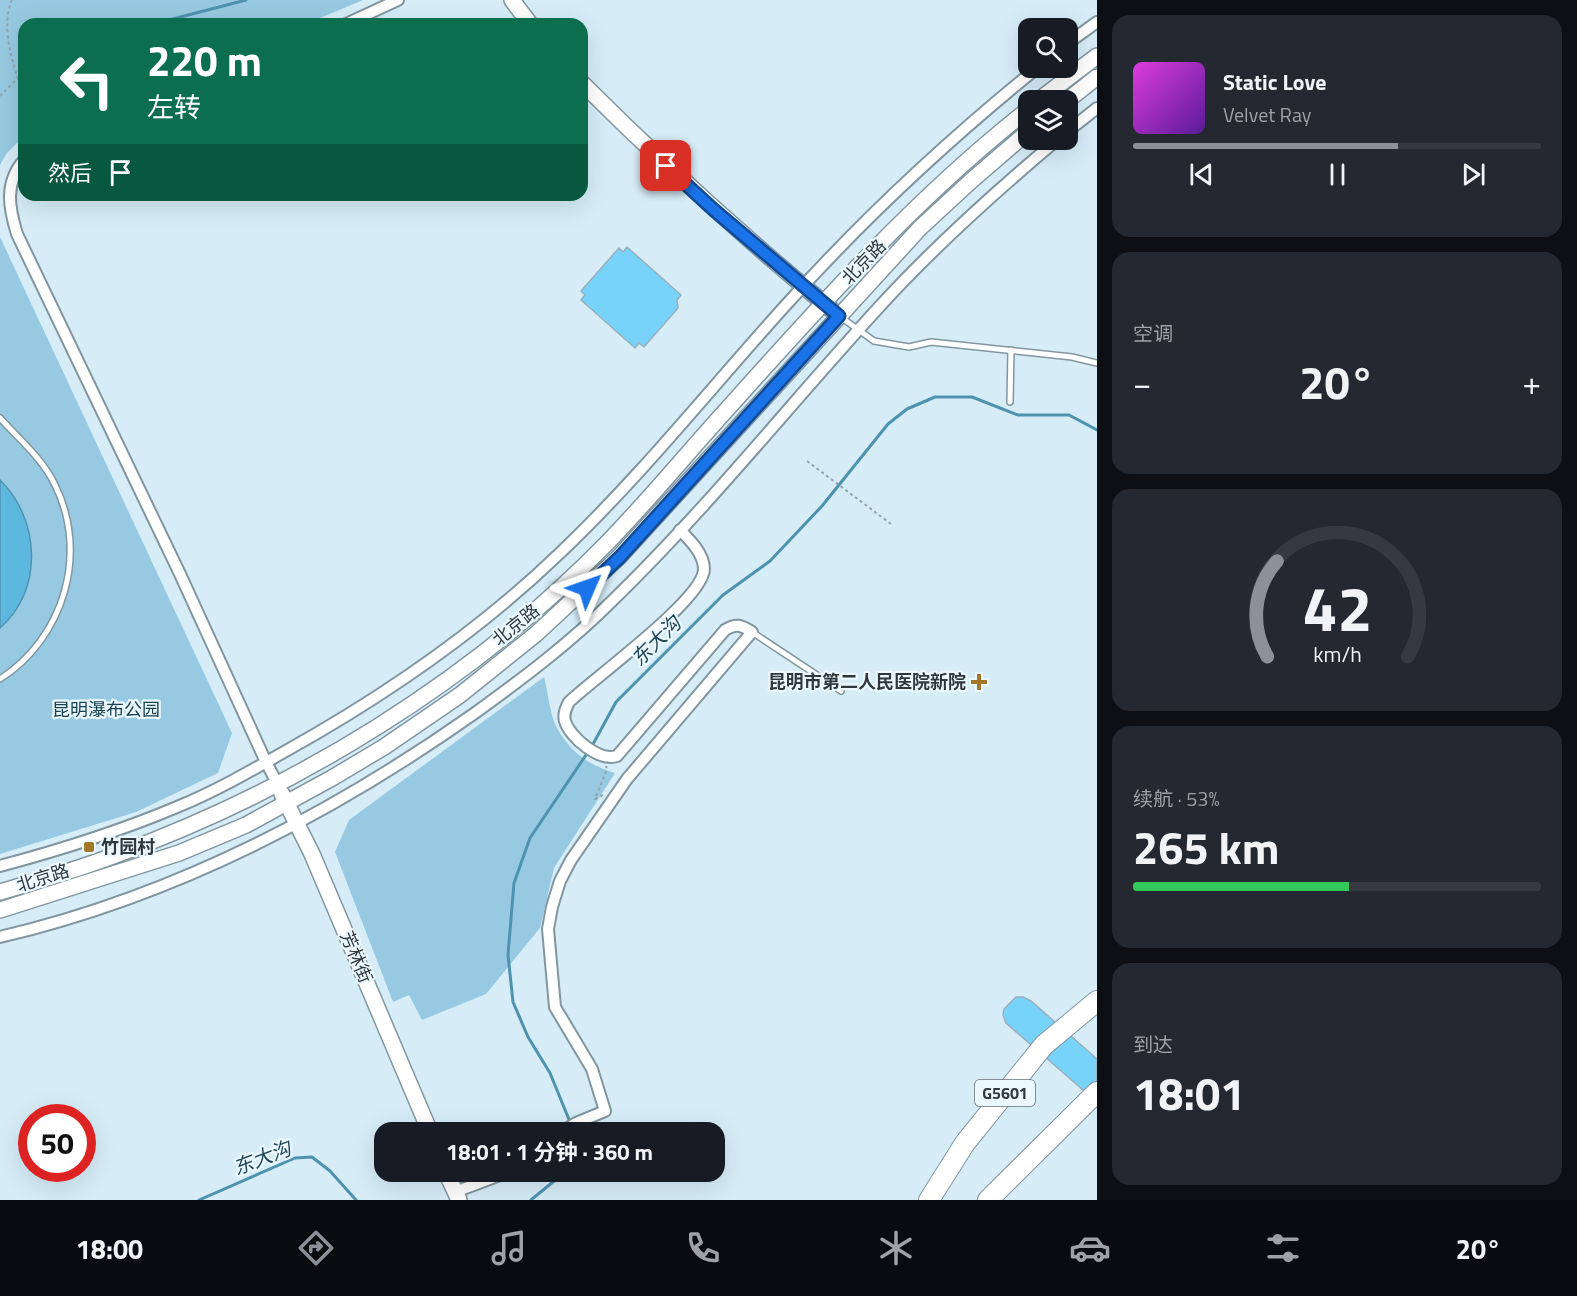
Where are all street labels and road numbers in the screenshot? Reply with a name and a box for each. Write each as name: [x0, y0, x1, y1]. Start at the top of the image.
street label: 北京路: [835, 233, 892, 290]
street label: 北京路: [486, 597, 545, 652]
street label: 北京路: [13, 857, 73, 898]
street label: 芳林街: [333, 927, 379, 987]
road number: G5601: [975, 1080, 1035, 1106]

